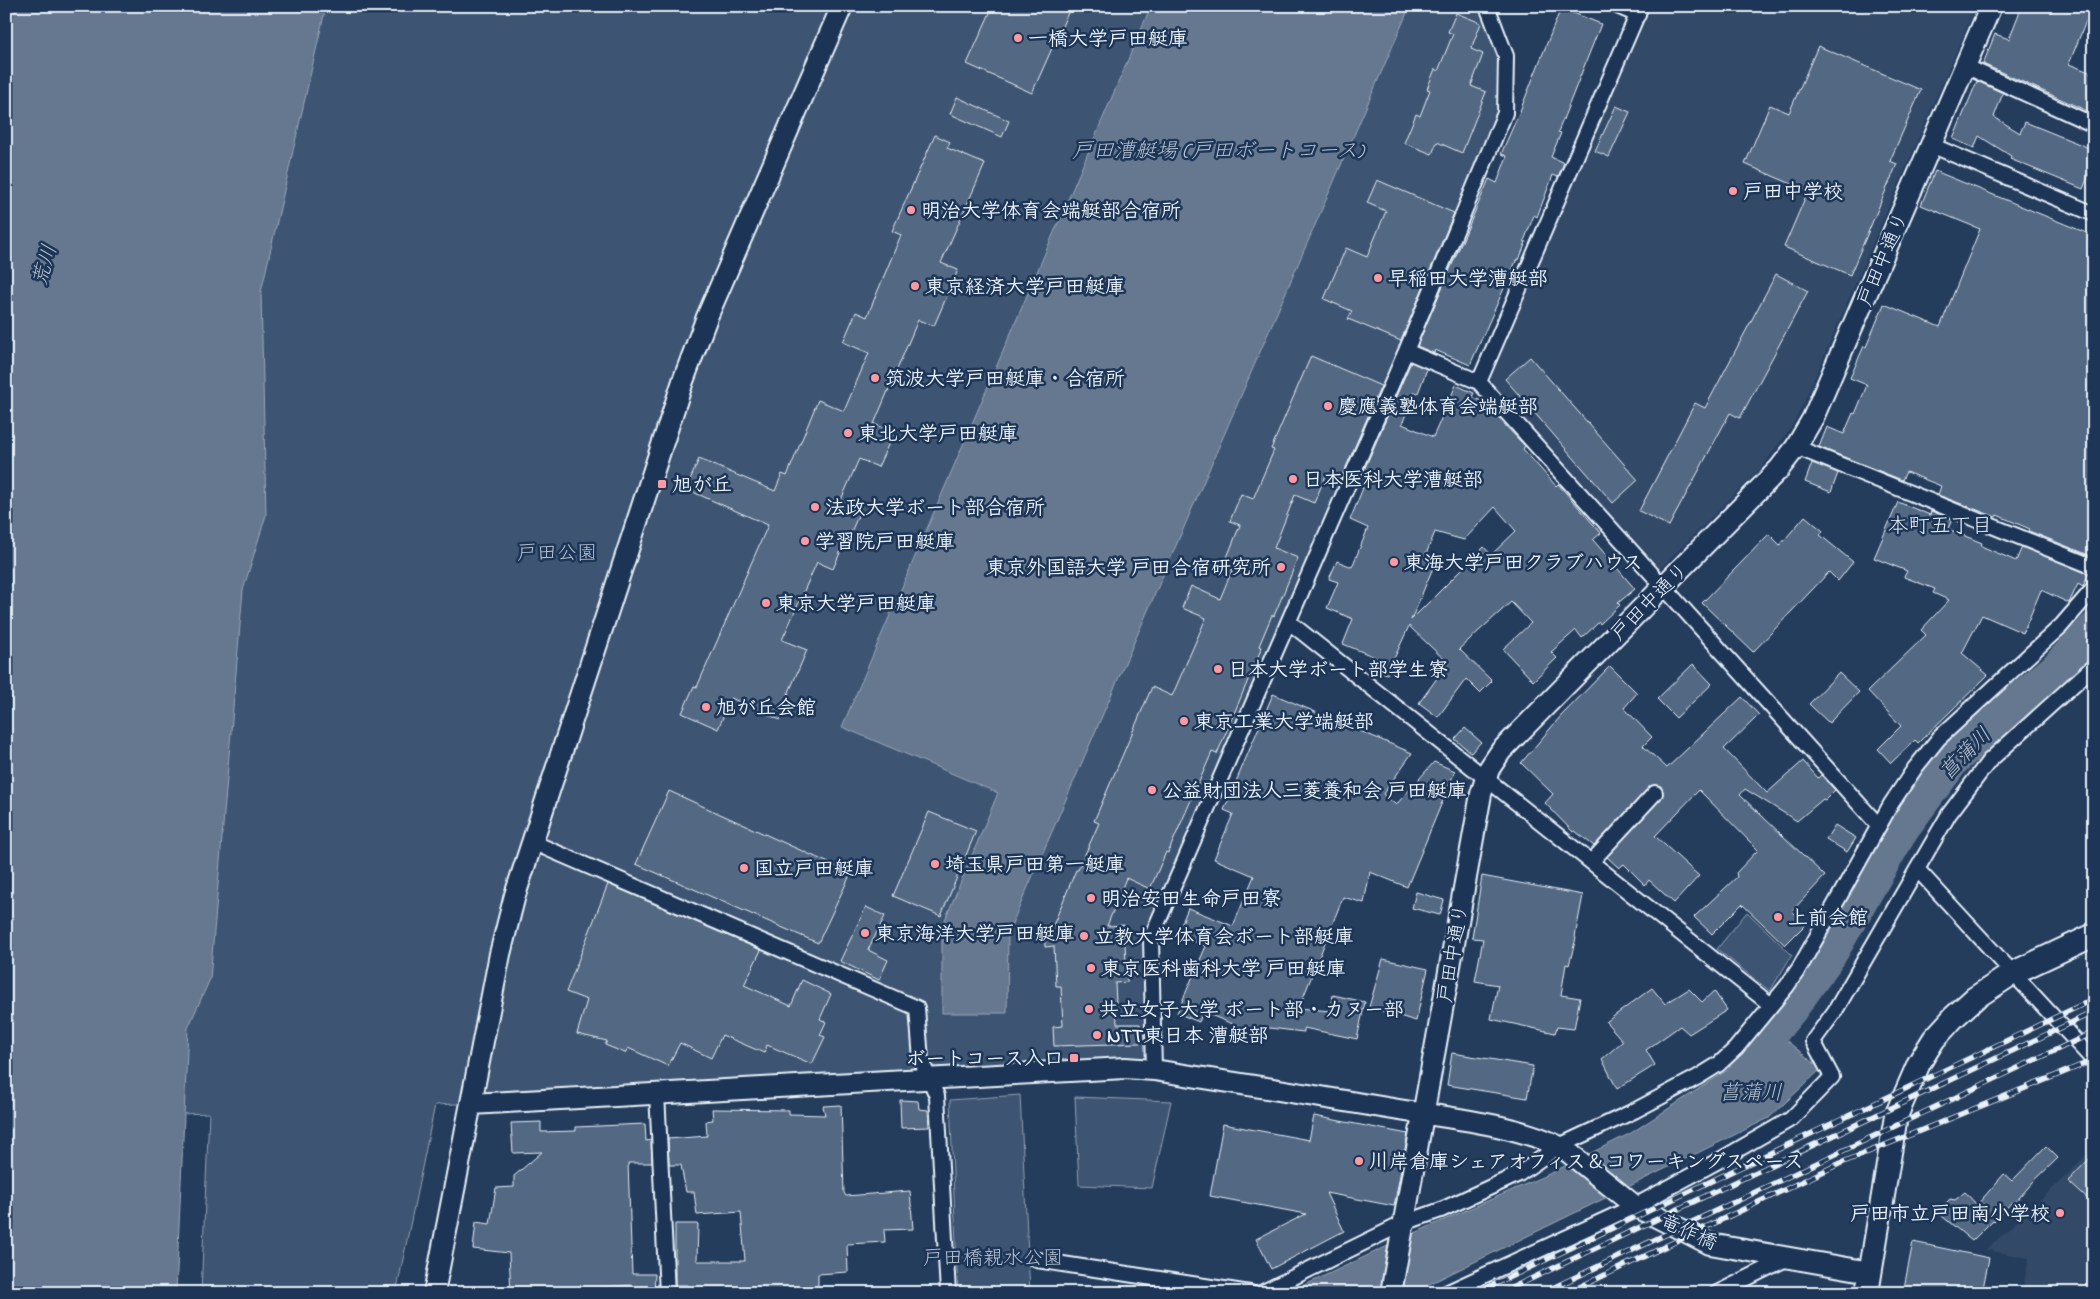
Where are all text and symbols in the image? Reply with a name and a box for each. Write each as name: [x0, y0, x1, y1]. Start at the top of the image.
place label: 一橋大学戸田艇庫: [1028, 26, 1188, 55]
marker: 一橋大学戸田艇庫: [1012, 32, 1024, 44]
water label: 戸田漕艇場 (戸田ボートコース): [1072, 137, 1366, 167]
place label: 戸田中学校: [1743, 179, 1843, 208]
marker: 戸田中学校: [1727, 185, 1739, 197]
place label: 明治大学体育会端艇部合宿所: [921, 198, 1181, 227]
marker: 明治大学体育会端艇部合宿所: [905, 204, 917, 216]
street label: 戸田中通り: [1851, 208, 1917, 312]
water label: 荒川: [26, 241, 66, 290]
place label: 早稲田大学漕艇部: [1388, 266, 1548, 295]
marker: 早稲田大学漕艇部: [1372, 272, 1384, 284]
place label: 東京経済大学戸田艇庫: [925, 274, 1125, 303]
marker: 東京経済大学戸田艇庫: [909, 280, 921, 292]
place label: 筑波大学戸田艇庫・合宿所: [885, 366, 1125, 395]
marker: 筑波大学戸田艇庫・合宿所: [869, 372, 881, 384]
place label: 慶應義塾体育会端艇部: [1338, 394, 1538, 423]
marker: 慶應義塾体育会端艇部: [1322, 400, 1334, 412]
place label: 東北大学戸田艇庫: [858, 421, 1018, 450]
marker: 東北大学戸田艇庫: [842, 427, 854, 439]
place label: 日本医科大学漕艇部: [1303, 467, 1483, 496]
place label: 旭が丘: [672, 472, 732, 501]
marker: 日本医科大学漕艇部: [1287, 473, 1299, 485]
marker: 旭が丘: [656, 478, 668, 490]
place label: 法政大学ボート部合宿所: [825, 495, 1045, 524]
marker: 法政大学ボート部合宿所: [809, 501, 821, 513]
district label: 本町五丁目: [1888, 512, 1993, 542]
place label: 学習院戸田艇庫: [815, 529, 955, 558]
marker: 学習院戸田艇庫: [799, 535, 811, 547]
park label: 戸田公園: [517, 540, 597, 569]
place label: 東海大学戸田クラブハウス: [1404, 550, 1643, 579]
place label: 東京外国語大学 戸田合宿研究所: [986, 555, 1271, 584]
marker: 東海大学戸田クラブハウス: [1388, 556, 1400, 568]
street label: 戸田中通り: [1605, 557, 1696, 648]
marker: 東京外国語大学 戸田合宿研究所: [1275, 561, 1287, 573]
place label: 東京大学戸田艇庫: [776, 591, 936, 620]
marker: 東京大学戸田艇庫: [760, 597, 772, 609]
place label: 日本大学ボート部学生寮: [1228, 657, 1448, 686]
marker: 日本大学ボート部学生寮: [1212, 663, 1224, 675]
place label: 旭が丘会館: [716, 695, 816, 724]
marker: 旭が丘会館: [700, 701, 712, 713]
place label: 東京工業大学端艇部: [1194, 709, 1374, 738]
marker: 東京工業大学端艇部: [1178, 715, 1190, 727]
water label: 菖蒲川: [1934, 722, 1999, 787]
place label: 公益財団法人三菱養和会 戸田艇庫: [1162, 778, 1467, 807]
marker: 公益財団法人三菱養和会 戸田艇庫: [1146, 784, 1158, 796]
place label: 埼玉県戸田第一艇庫: [945, 852, 1125, 881]
place label: 国立戸田艇庫: [754, 856, 874, 885]
marker: 埼玉県戸田第一艇庫: [929, 858, 941, 870]
marker: 国立戸田艇庫: [738, 862, 750, 874]
place label: 明治安田生命戸田寮: [1101, 886, 1281, 915]
marker: 明治安田生命戸田寮: [1085, 892, 1097, 904]
street label: 戸田中通り: [1431, 902, 1477, 1005]
place label: 上前会館: [1788, 905, 1868, 934]
marker: 上前会館: [1772, 911, 1784, 923]
place label: 東京海洋大学戸田艇庫: [875, 921, 1075, 950]
place label: 立教大学体育会ボート部艇庫: [1094, 924, 1354, 953]
marker: 東京海洋大学戸田艇庫: [859, 927, 871, 939]
marker: 立教大学体育会ボート部艇庫: [1078, 930, 1090, 942]
place label: 東京医科歯科大学 戸田艇庫: [1101, 956, 1346, 985]
marker: 東京医科歯科大学 戸田艇庫: [1085, 962, 1097, 974]
place label: 共立女子大学 ボート部・カヌー部: [1099, 997, 1404, 1026]
marker: 共立女子大学 ボート部・カヌー部: [1083, 1003, 1095, 1015]
place label: NTT東日本 漕艇部: [1107, 1023, 1268, 1052]
marker: NTT東日本 漕艇部: [1091, 1029, 1103, 1041]
place label: ボートコース入口: [905, 1046, 1064, 1075]
marker: ボートコース入口: [1068, 1052, 1080, 1064]
water label: 菖蒲川: [1720, 1079, 1783, 1109]
place label: 川岸倉庫シェアオフィス＆コワーキングスペース: [1369, 1149, 1803, 1178]
marker: 川岸倉庫シェアオフィス＆コワーキングスペース: [1353, 1155, 1365, 1167]
place label: 戸田市立戸田南小学校: [1850, 1201, 2050, 1230]
marker: 戸田市立戸田南小学校: [2054, 1207, 2066, 1219]
street label: 竜作橋: [1655, 1208, 1721, 1259]
park label: 戸田橋親水公園: [923, 1245, 1063, 1274]

